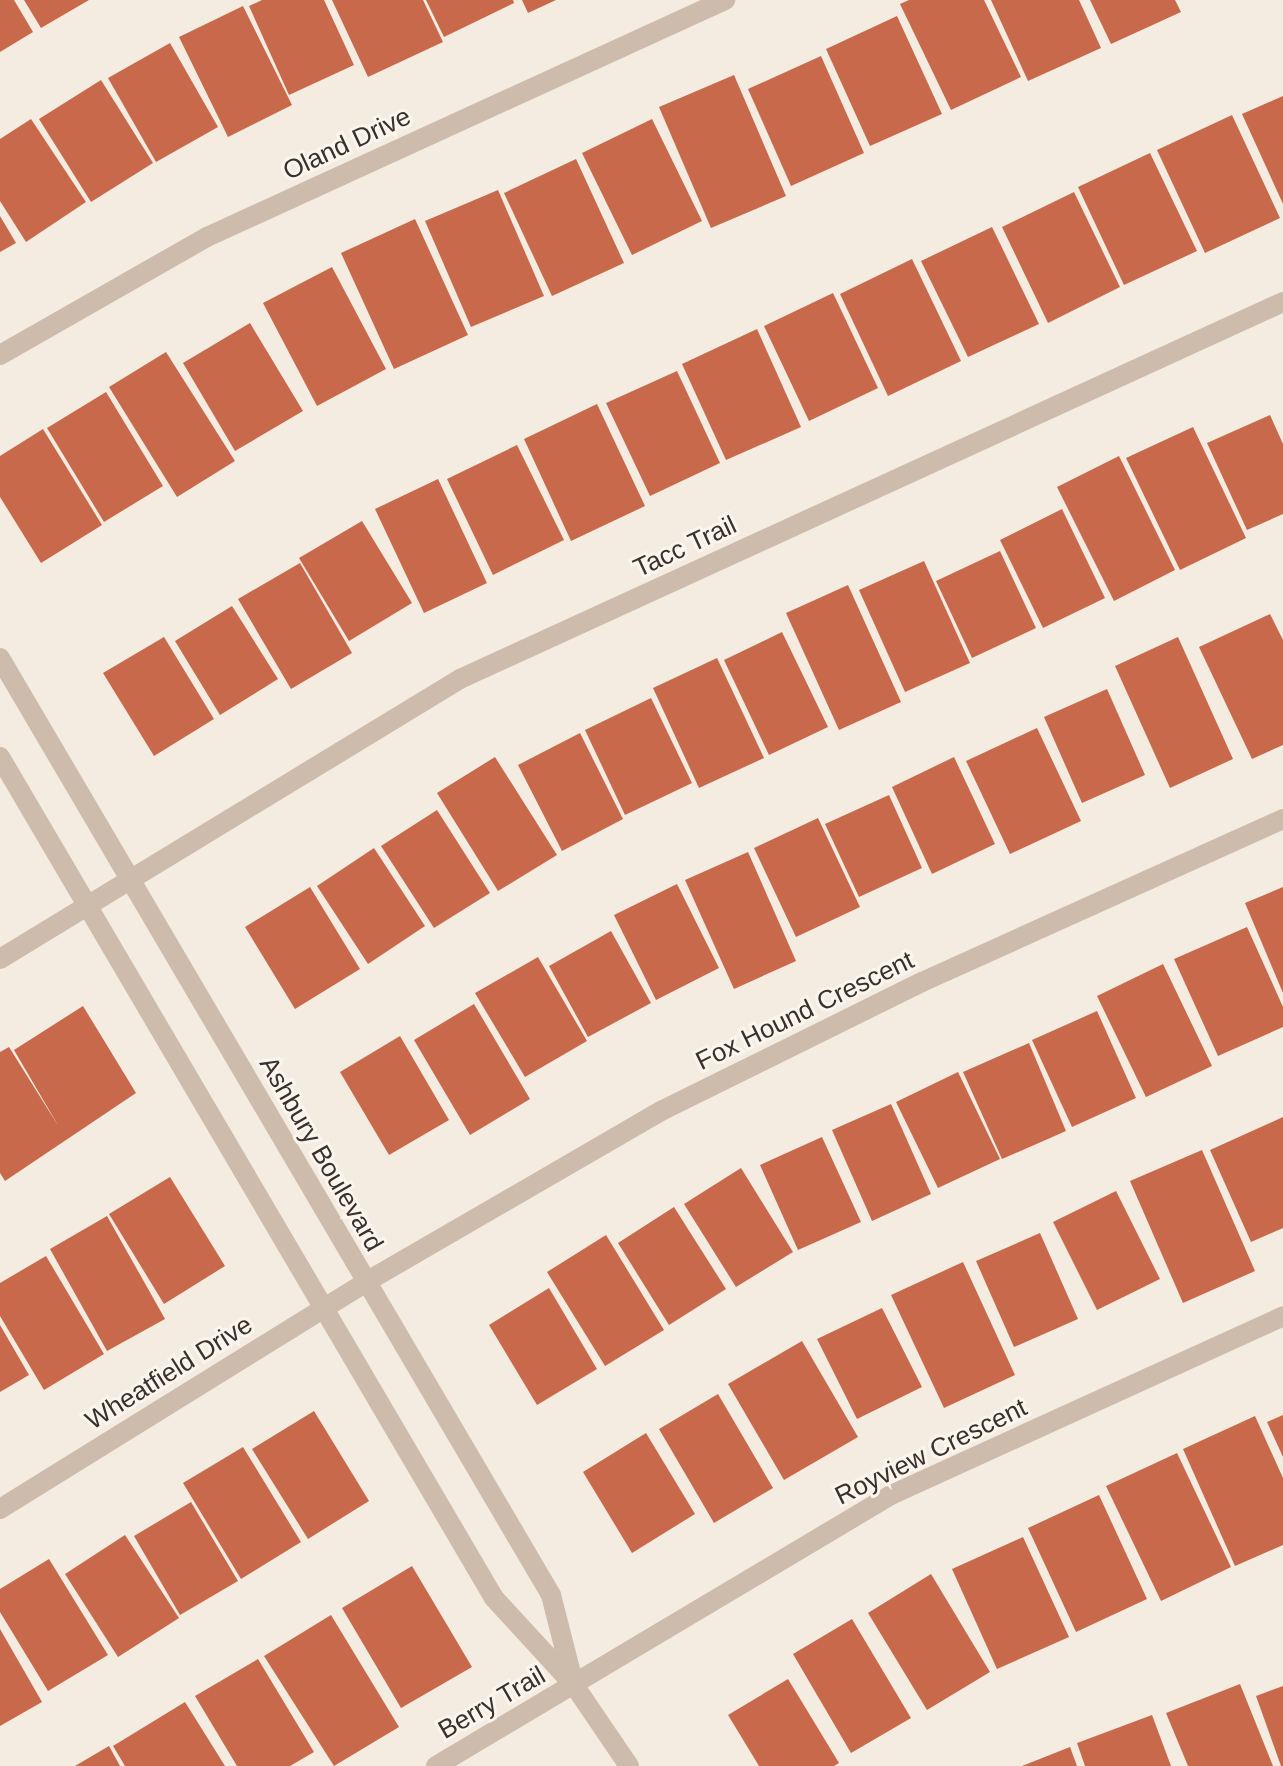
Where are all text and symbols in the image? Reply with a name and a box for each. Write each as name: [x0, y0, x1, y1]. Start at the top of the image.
street label: Oland Drive: [278, 101, 416, 187]
street label: Tacc Trail: [628, 510, 742, 584]
street label: Fox Hound Crescent: [691, 945, 919, 1077]
street label: Ashbury Boulevard: [253, 1051, 389, 1257]
street label: Wheatfield Drive: [80, 1309, 258, 1437]
street label: Royview Crescent: [830, 1392, 1032, 1512]
street label: Berry Trail: [433, 1660, 551, 1746]

